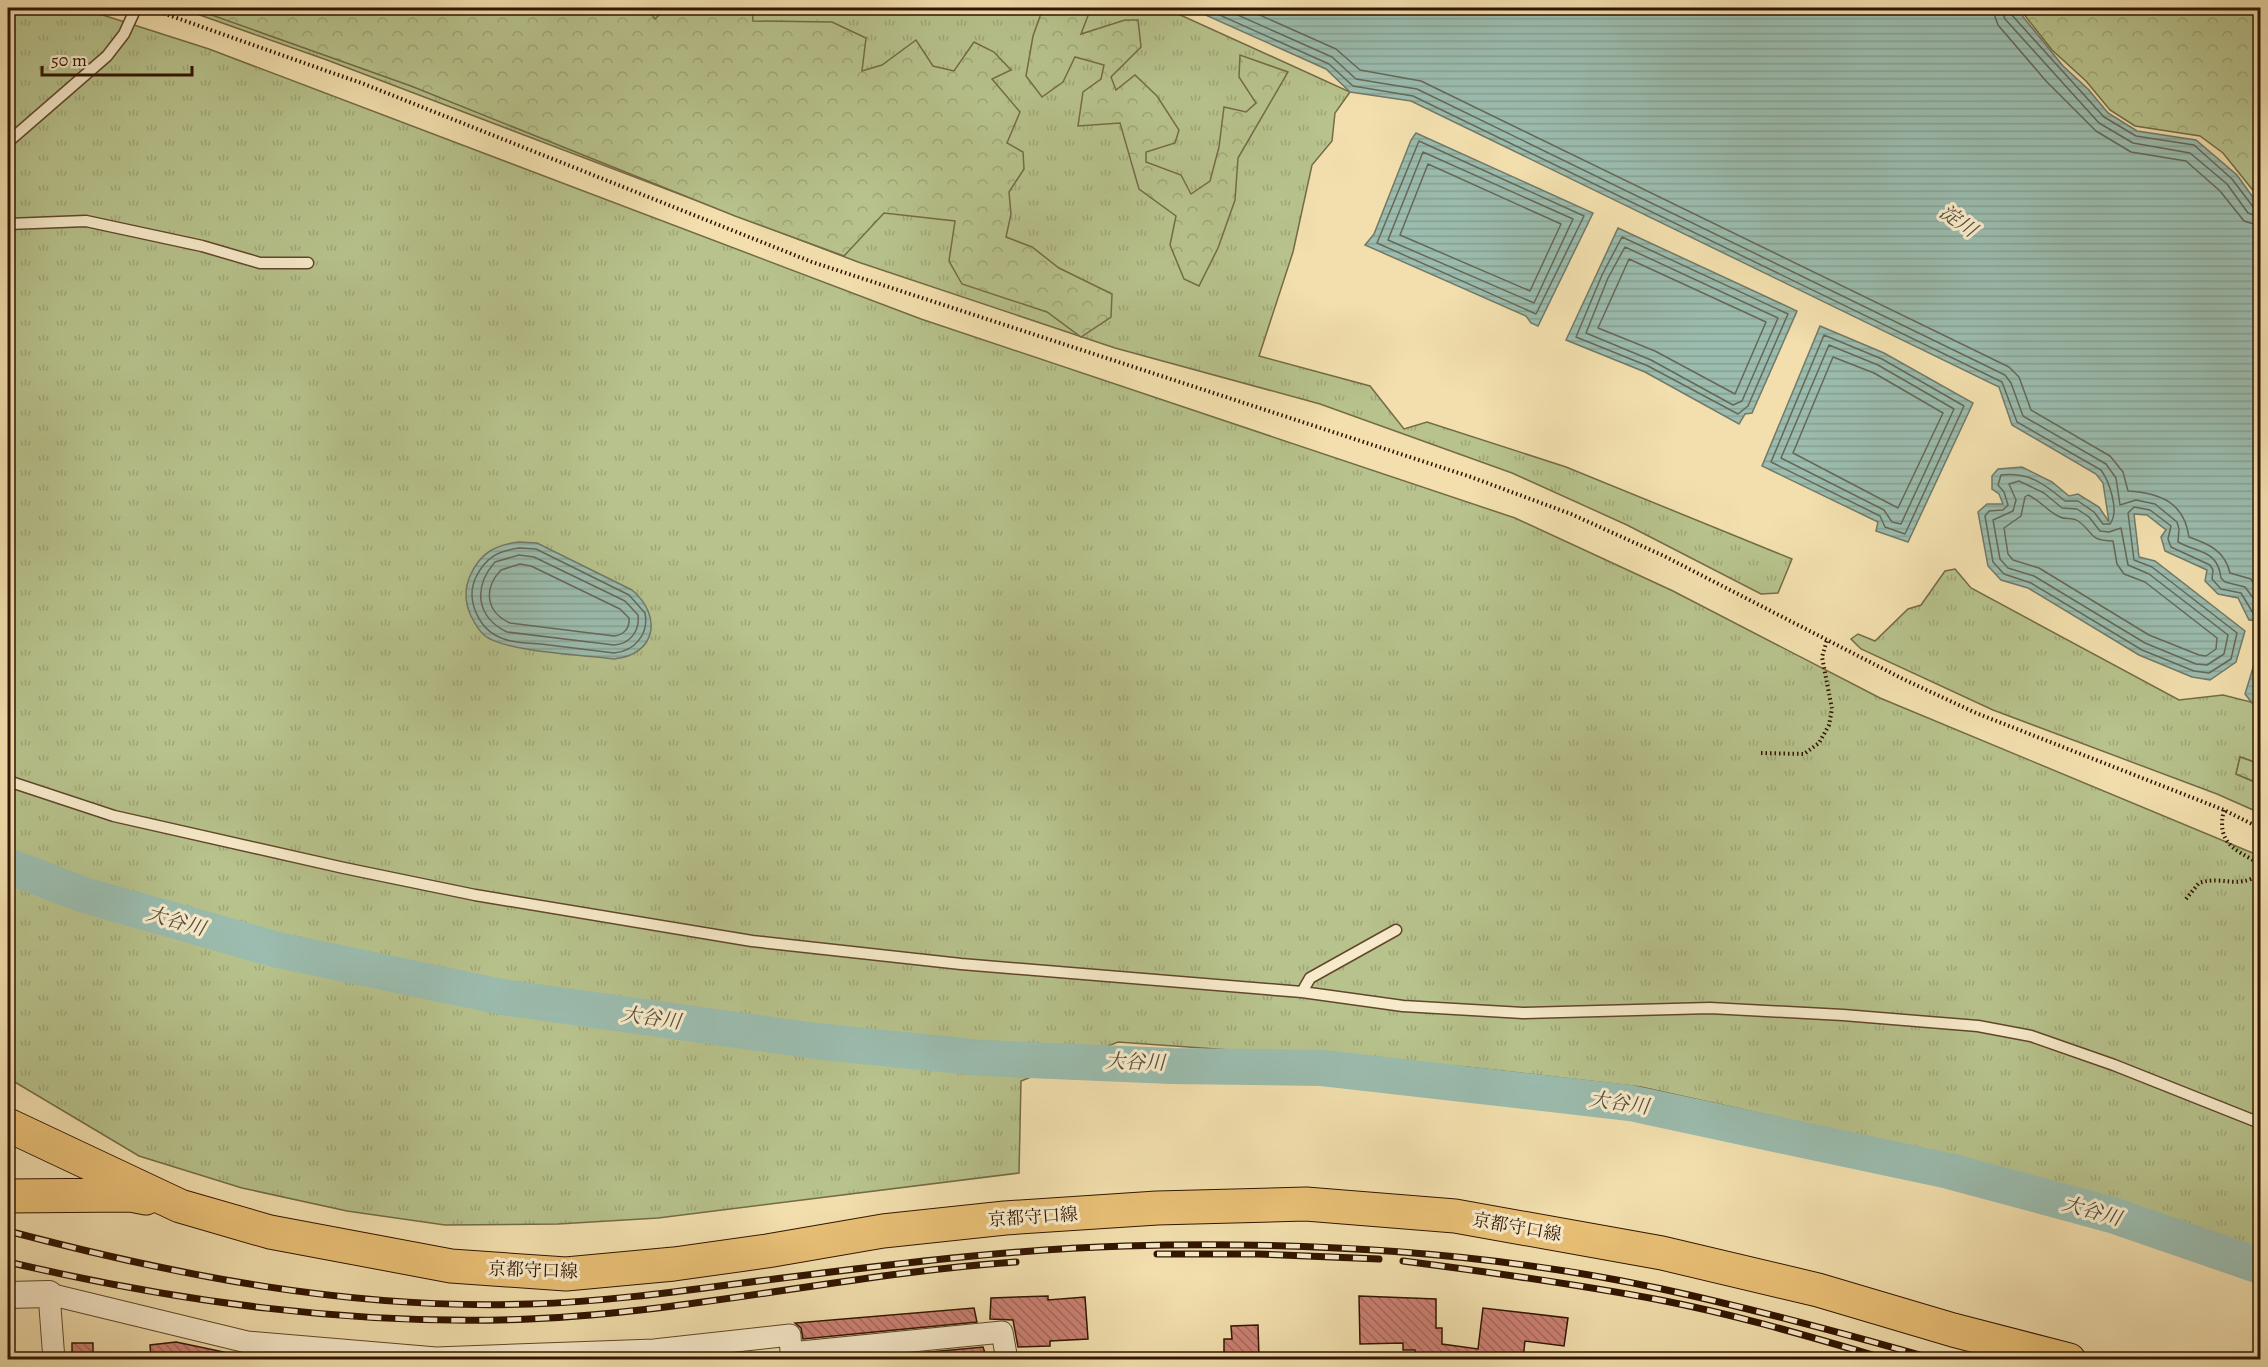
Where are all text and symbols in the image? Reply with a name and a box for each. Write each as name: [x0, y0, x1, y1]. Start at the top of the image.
scale bar: [42, 39, 192, 77]
text: 50 m: [51, 48, 87, 72]
water label: 淀川: [1934, 198, 1984, 245]
water label: 大谷川: [143, 900, 210, 943]
water label: 大谷川: [619, 1000, 685, 1036]
water label: 大谷川: [1105, 1047, 1167, 1077]
water label: 大谷川: [1587, 1085, 1653, 1121]
water label: 大谷川: [2059, 1190, 2126, 1233]
street label: 京都守口線: [987, 1202, 1079, 1232]
street label: 京都守口線: [1471, 1207, 1563, 1247]
street label: 京都守口線: [488, 1256, 578, 1284]

